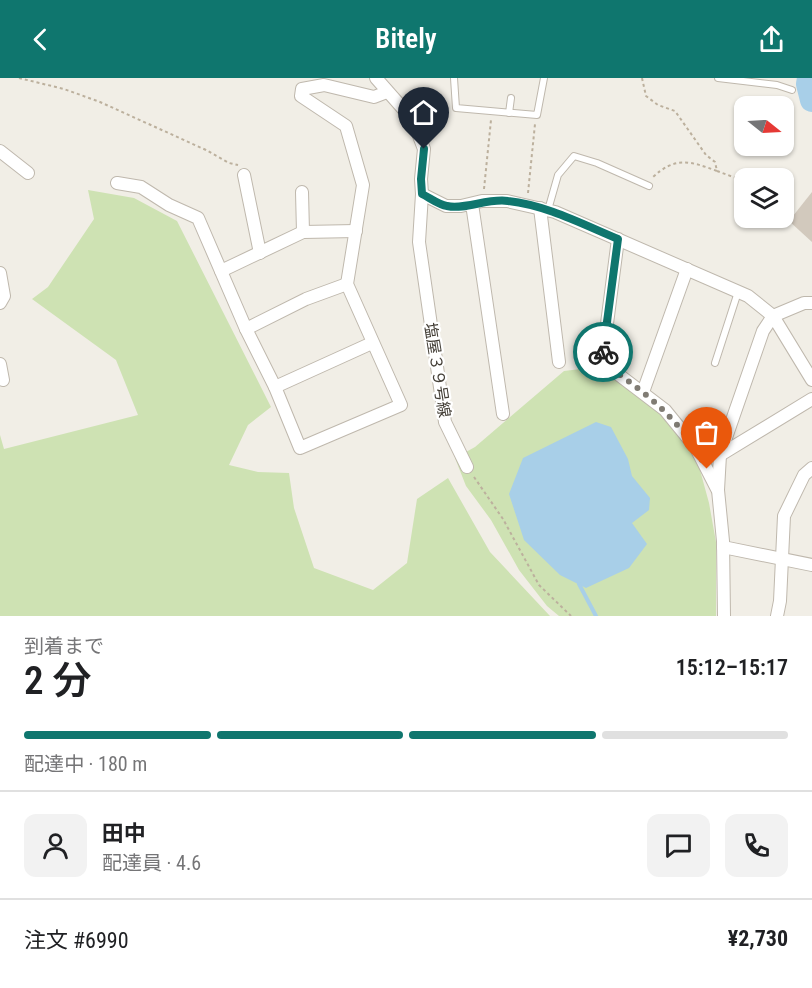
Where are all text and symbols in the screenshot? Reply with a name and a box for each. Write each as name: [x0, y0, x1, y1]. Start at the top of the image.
icon: back: [24, 23, 57, 56]
text: Bitely: [375, 23, 437, 55]
icon: share: [755, 23, 788, 56]
pin: [398, 87, 449, 149]
icon: home: [407, 96, 440, 129]
north arrow: [734, 96, 794, 156]
map controls: [734, 96, 794, 228]
button: layers: [734, 168, 794, 228]
street label: 塩屋３９号線: [421, 321, 454, 419]
courier: [573, 322, 633, 382]
icon: bike: [587, 336, 620, 369]
pin: [681, 407, 732, 469]
icon: bag: [690, 416, 723, 449]
text: 到着まで: [24, 634, 104, 658]
text: 15:12–15:17: [676, 655, 788, 680]
text: 2 分: [24, 658, 92, 704]
text: 配達中 · 180 m: [24, 752, 147, 776]
button: person: [24, 814, 87, 877]
button: chat: [647, 814, 710, 877]
button: phone: [725, 814, 788, 877]
text: 田中: [102, 821, 146, 846]
text: 配達員 · 4.6: [102, 851, 201, 875]
text: ¥2,730: [728, 926, 788, 951]
text: 注文 #6990: [24, 928, 129, 953]

